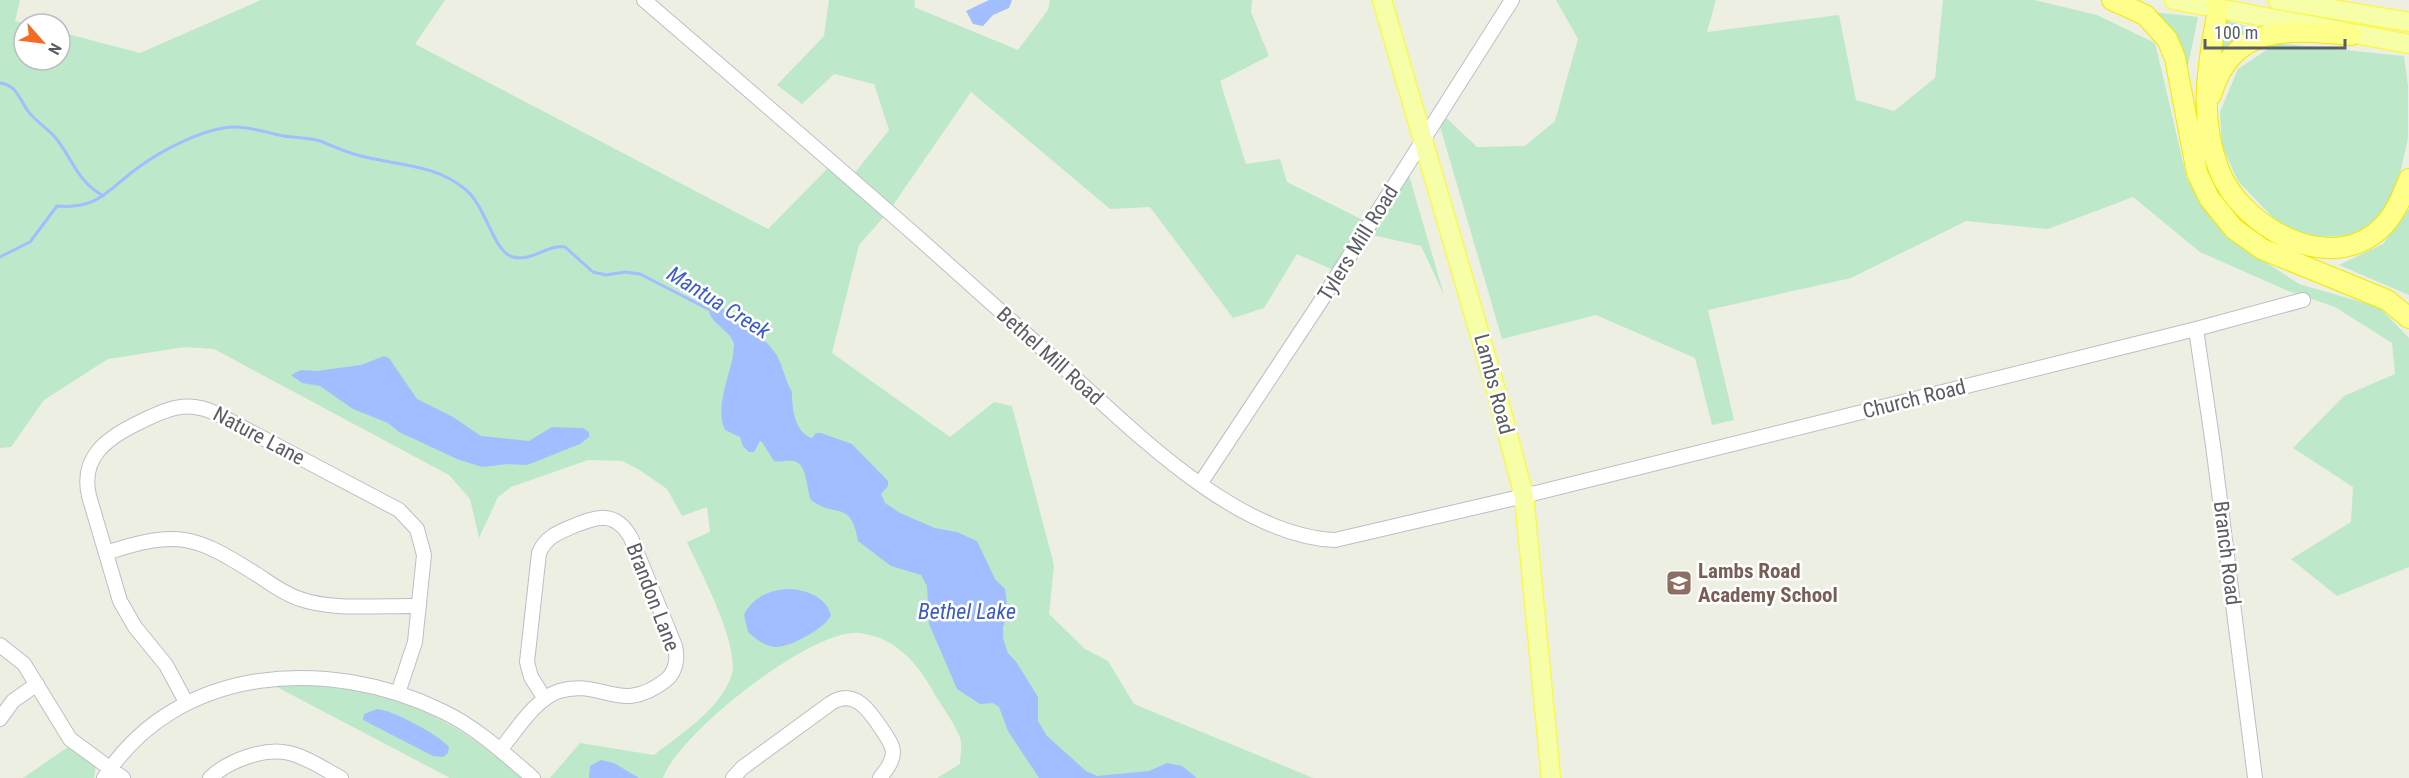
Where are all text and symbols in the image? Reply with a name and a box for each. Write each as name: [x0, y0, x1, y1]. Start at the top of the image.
north arrow: [12, 12, 72, 72]
scale bar: [2205, 12, 2344, 50]
text: 100 m: [2214, 22, 2258, 43]
text: N: [44, 40, 65, 58]
street label: Tylers Mill Road: [1313, 181, 1403, 305]
water label: Mantua Creek: [663, 261, 775, 344]
street label: Bethel Mill Road: [992, 302, 1108, 410]
street label: Lambs Road: [1469, 331, 1519, 437]
street label: Church Road: [1860, 375, 1968, 423]
street label: Nature Lane: [209, 402, 309, 470]
street label: Branch Road: [2209, 500, 2245, 606]
street label: Brandon Lane: [621, 540, 685, 655]
place label: Lambs Road Academy School: [1698, 559, 1838, 607]
school or university icon: Lambs Road Academy School: [1664, 568, 1694, 598]
water label: Bethel Lake: [918, 599, 1016, 624]

